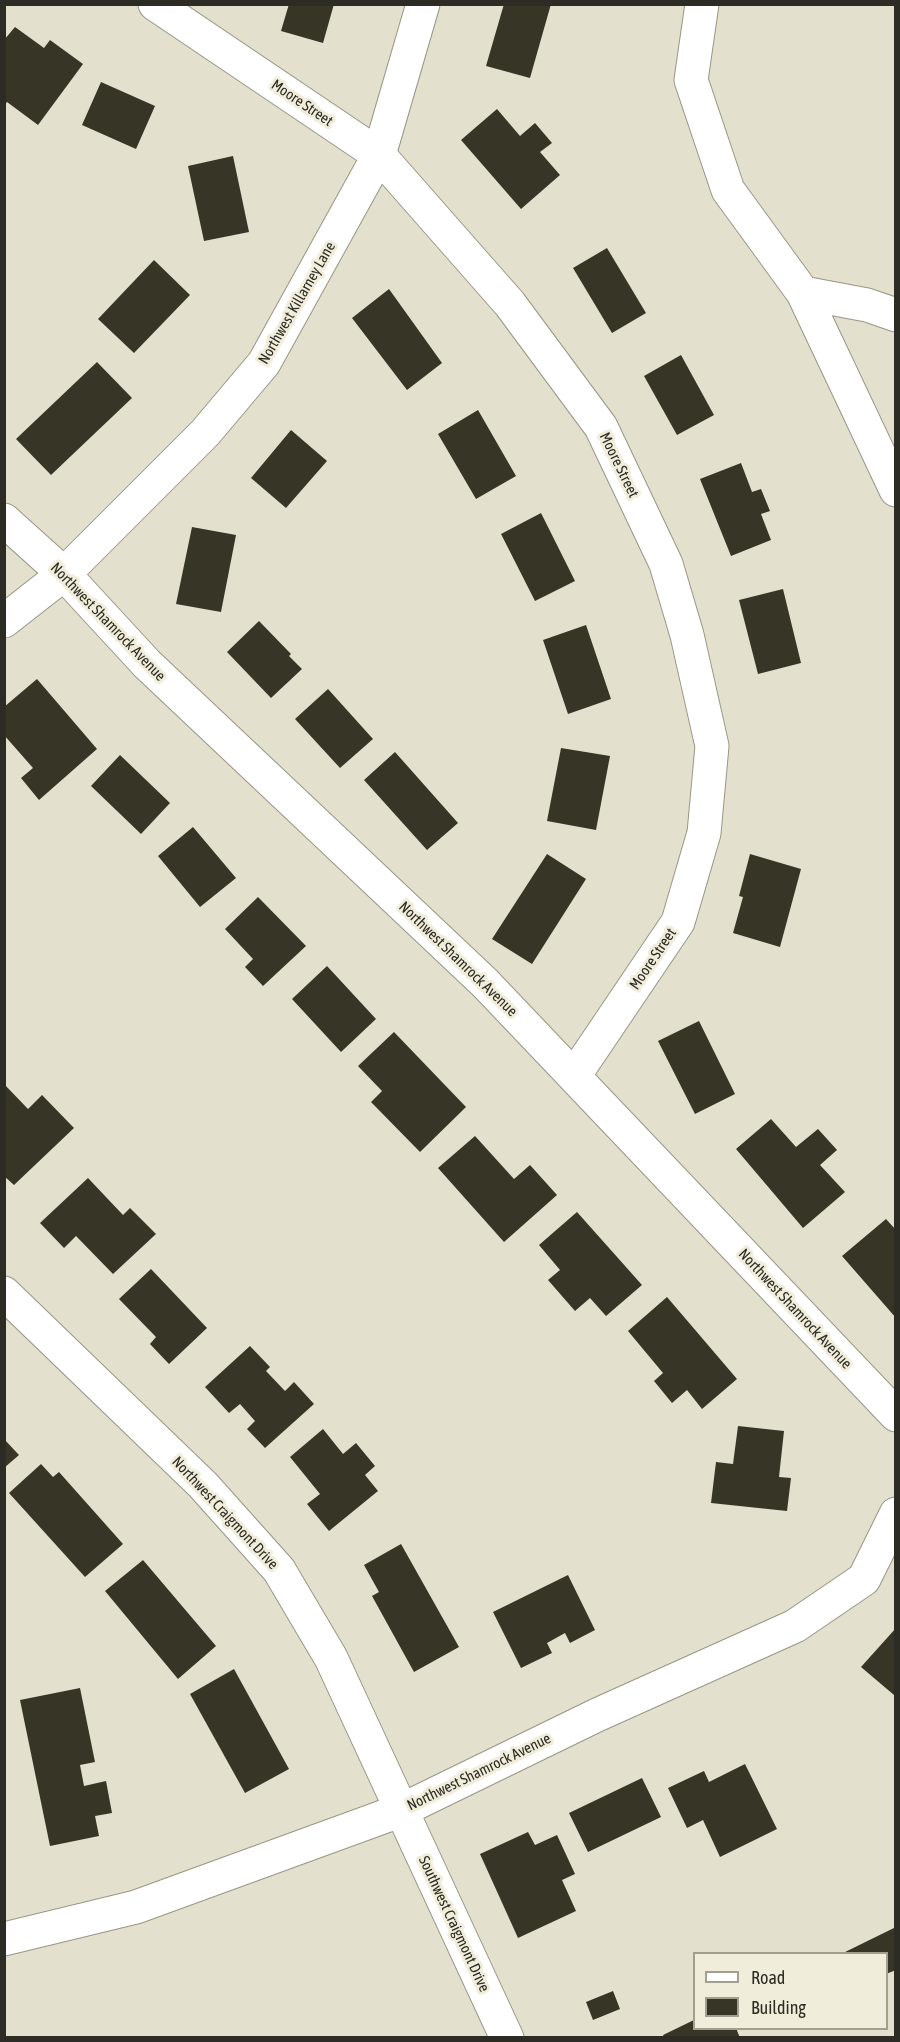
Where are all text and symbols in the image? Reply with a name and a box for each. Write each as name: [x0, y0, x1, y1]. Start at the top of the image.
street label: Moore Street: [268, 76, 336, 130]
street label: Northwest Killarney Lane: [255, 239, 339, 367]
street label: Moore Street: [595, 429, 643, 501]
street label: Northwest Shamrock Avenue: [47, 559, 169, 685]
street label: Northwest Shamrock Avenue: [395, 898, 521, 1020]
street label: Moore Street: [626, 925, 680, 993]
street label: Northwest Shamrock Avenue: [735, 1245, 855, 1373]
street label: Northwest Craigmont Drive: [168, 1453, 282, 1573]
street label: Northwest Shamrock Avenue: [404, 1729, 554, 1815]
street label: Southwest Craigmont Drive: [415, 1853, 493, 1995]
legend: [693, 1952, 888, 2030]
text: Road: [751, 1967, 785, 1988]
text: Building: [751, 1997, 806, 2018]

